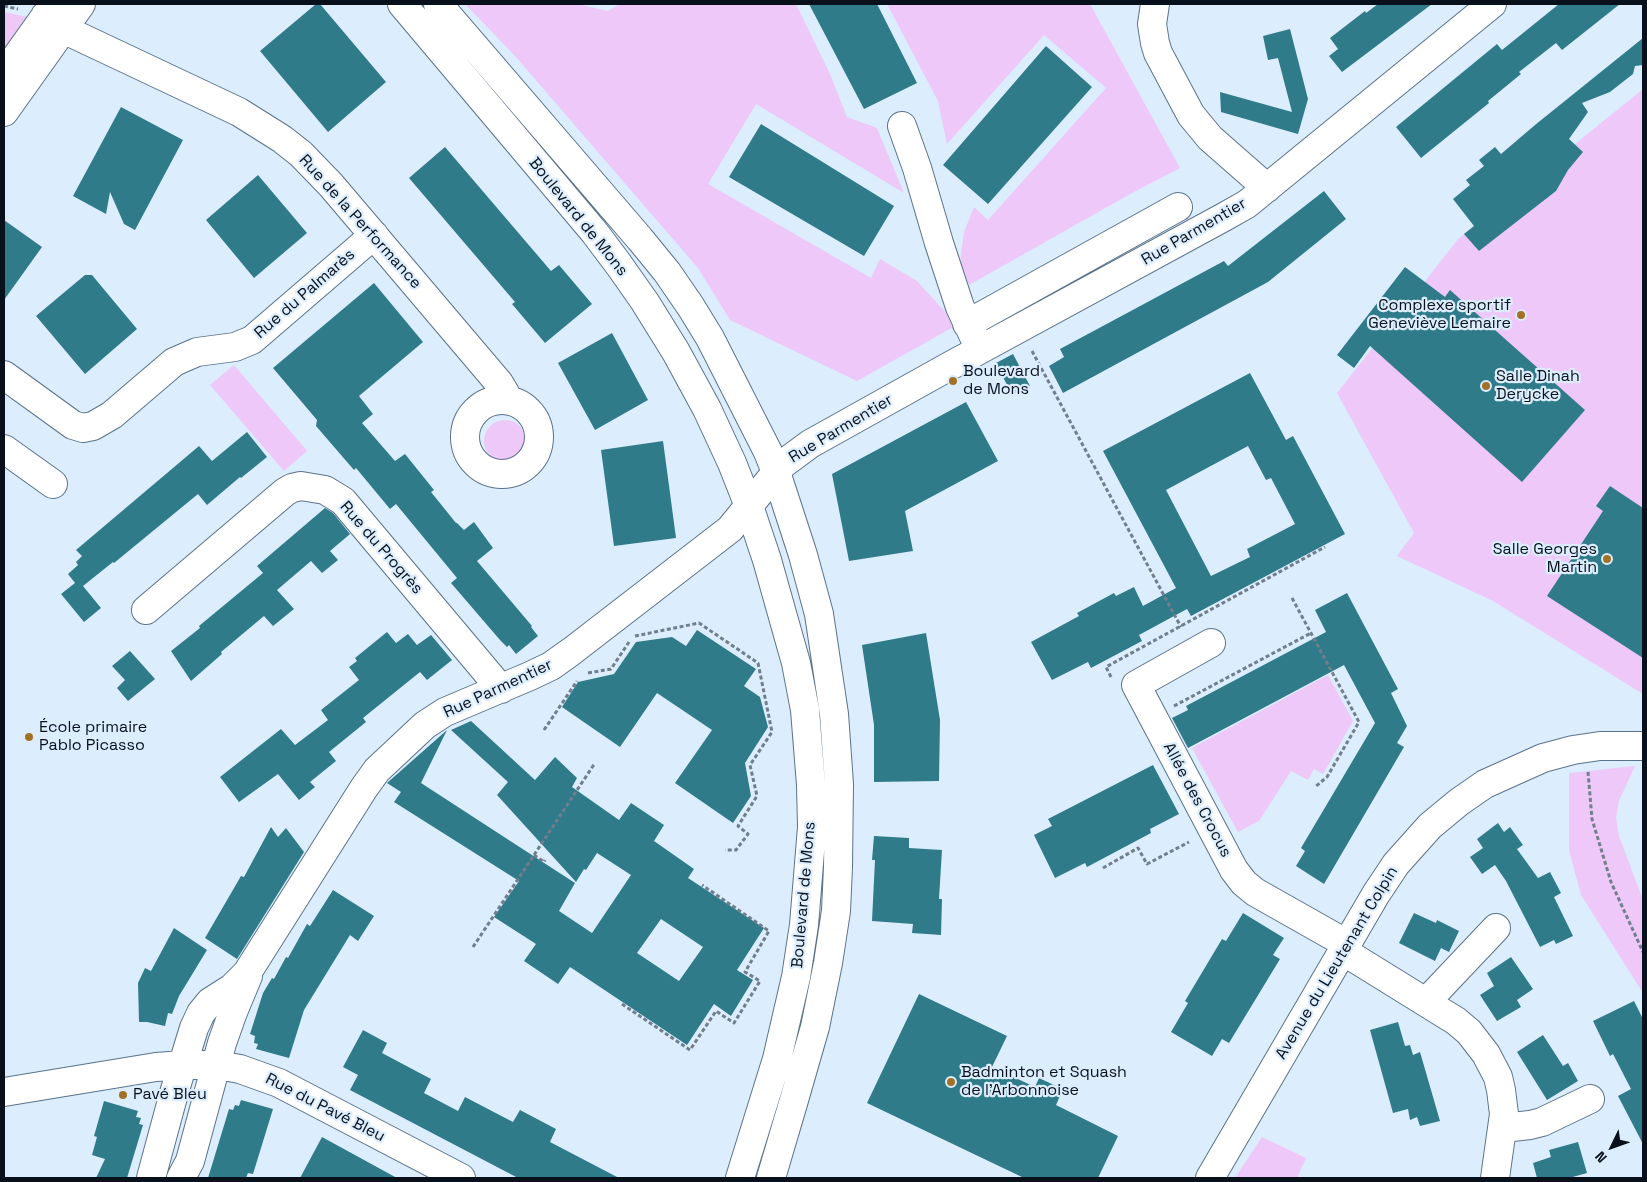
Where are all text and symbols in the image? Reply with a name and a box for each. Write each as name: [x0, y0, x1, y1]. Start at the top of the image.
street label: Rue de la Performance: [295, 151, 425, 293]
street label: Boulevard de Mons: [524, 154, 632, 280]
street label: Rue Parmentier: [1138, 194, 1250, 270]
street label: Rue du Palmarès: [251, 245, 359, 343]
place label: Complexe sportif Geneviève Lemaire: [1368, 296, 1511, 334]
marker: Complexe sportif Geneviève Lemaire: [1515, 309, 1527, 321]
place label: Boulevard de Mons: [963, 362, 1040, 400]
place label: Salle Dinah Derycke: [1496, 367, 1580, 405]
marker: Boulevard de Mons: [947, 375, 959, 387]
marker: Salle Dinah Derycke: [1480, 380, 1492, 392]
street label: Rue Parmentier: [786, 390, 896, 468]
street label: Rue du Progrès: [335, 498, 427, 598]
place label: Salle Georges Martin: [1493, 540, 1597, 578]
marker: Salle Georges Martin: [1601, 553, 1613, 565]
street label: Rue Parmentier: [441, 655, 555, 723]
place label: École primaire Pablo Picasso: [39, 718, 147, 756]
marker: École primaire Pablo Picasso: [23, 731, 35, 743]
street label: Allée des Crocus: [1159, 739, 1235, 861]
street label: Boulevard de Mons: [788, 821, 820, 969]
street label: Avenue du Lieutenant Colpin: [1272, 863, 1402, 1063]
place label: Badminton et Squash de l'Arbonnoise: [961, 1063, 1127, 1101]
street label: Rue du Pavé Bleu: [262, 1070, 388, 1146]
marker: Badminton et Squash de l'Arbonnoise: [945, 1076, 957, 1088]
place label: Pavé Bleu: [133, 1085, 207, 1105]
marker: Pavé Bleu: [117, 1089, 129, 1101]
north arrow: [1587, 1122, 1637, 1172]
text: N: [1591, 1148, 1611, 1167]

